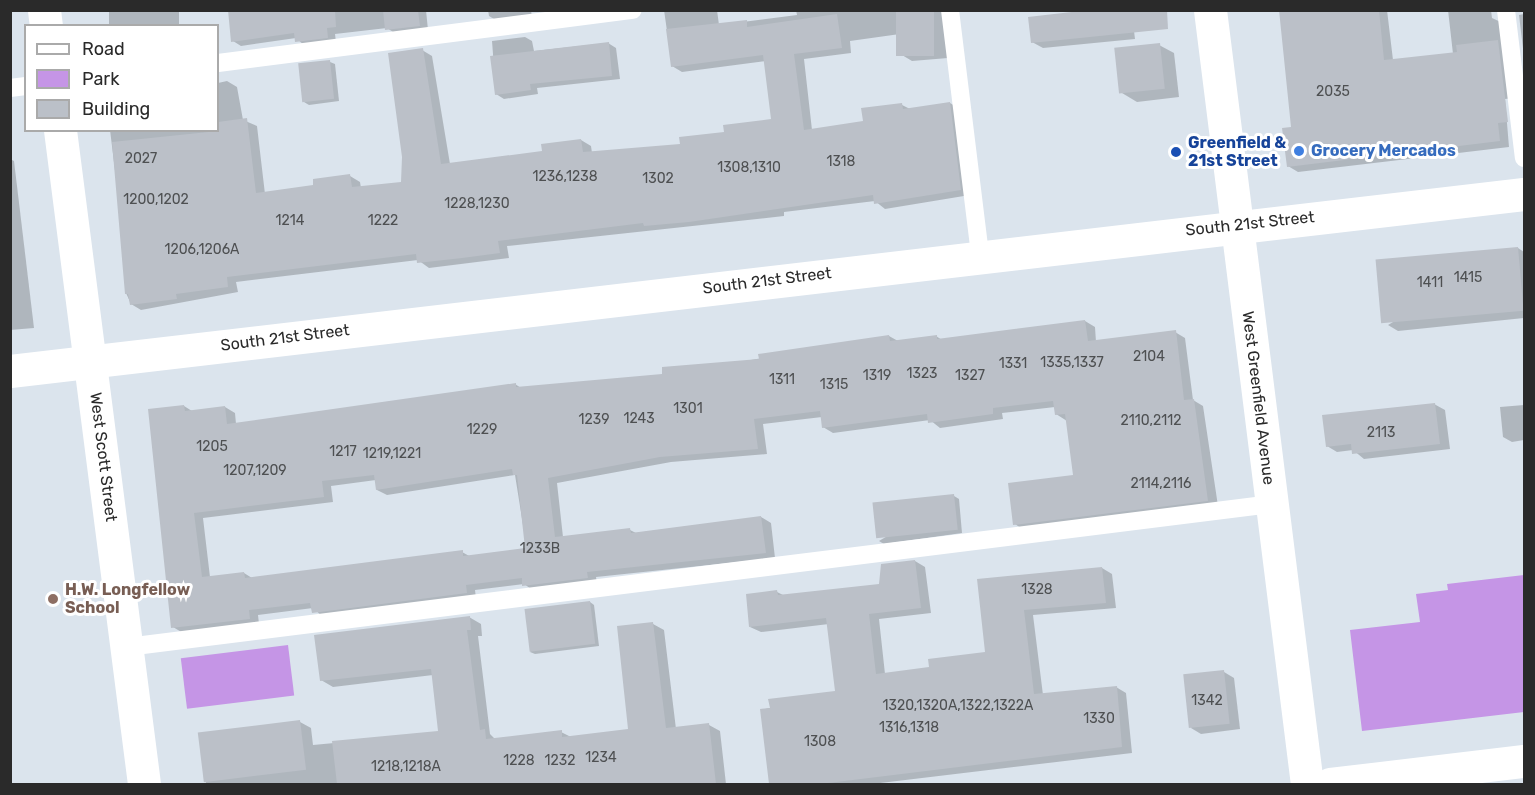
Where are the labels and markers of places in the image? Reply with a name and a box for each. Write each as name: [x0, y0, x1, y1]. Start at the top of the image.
place label: Greenfield & 21st Street: [1188, 133, 1286, 171]
place label: Grocery Mercados: [1311, 141, 1456, 161]
marker: Grocery Mercados: [1292, 144, 1306, 158]
marker: Greenfield & 21st Street: [1169, 145, 1183, 159]
place label: H.W. Longfellow School: [65, 580, 190, 618]
marker: H.W. Longfellow School: [46, 592, 60, 606]

